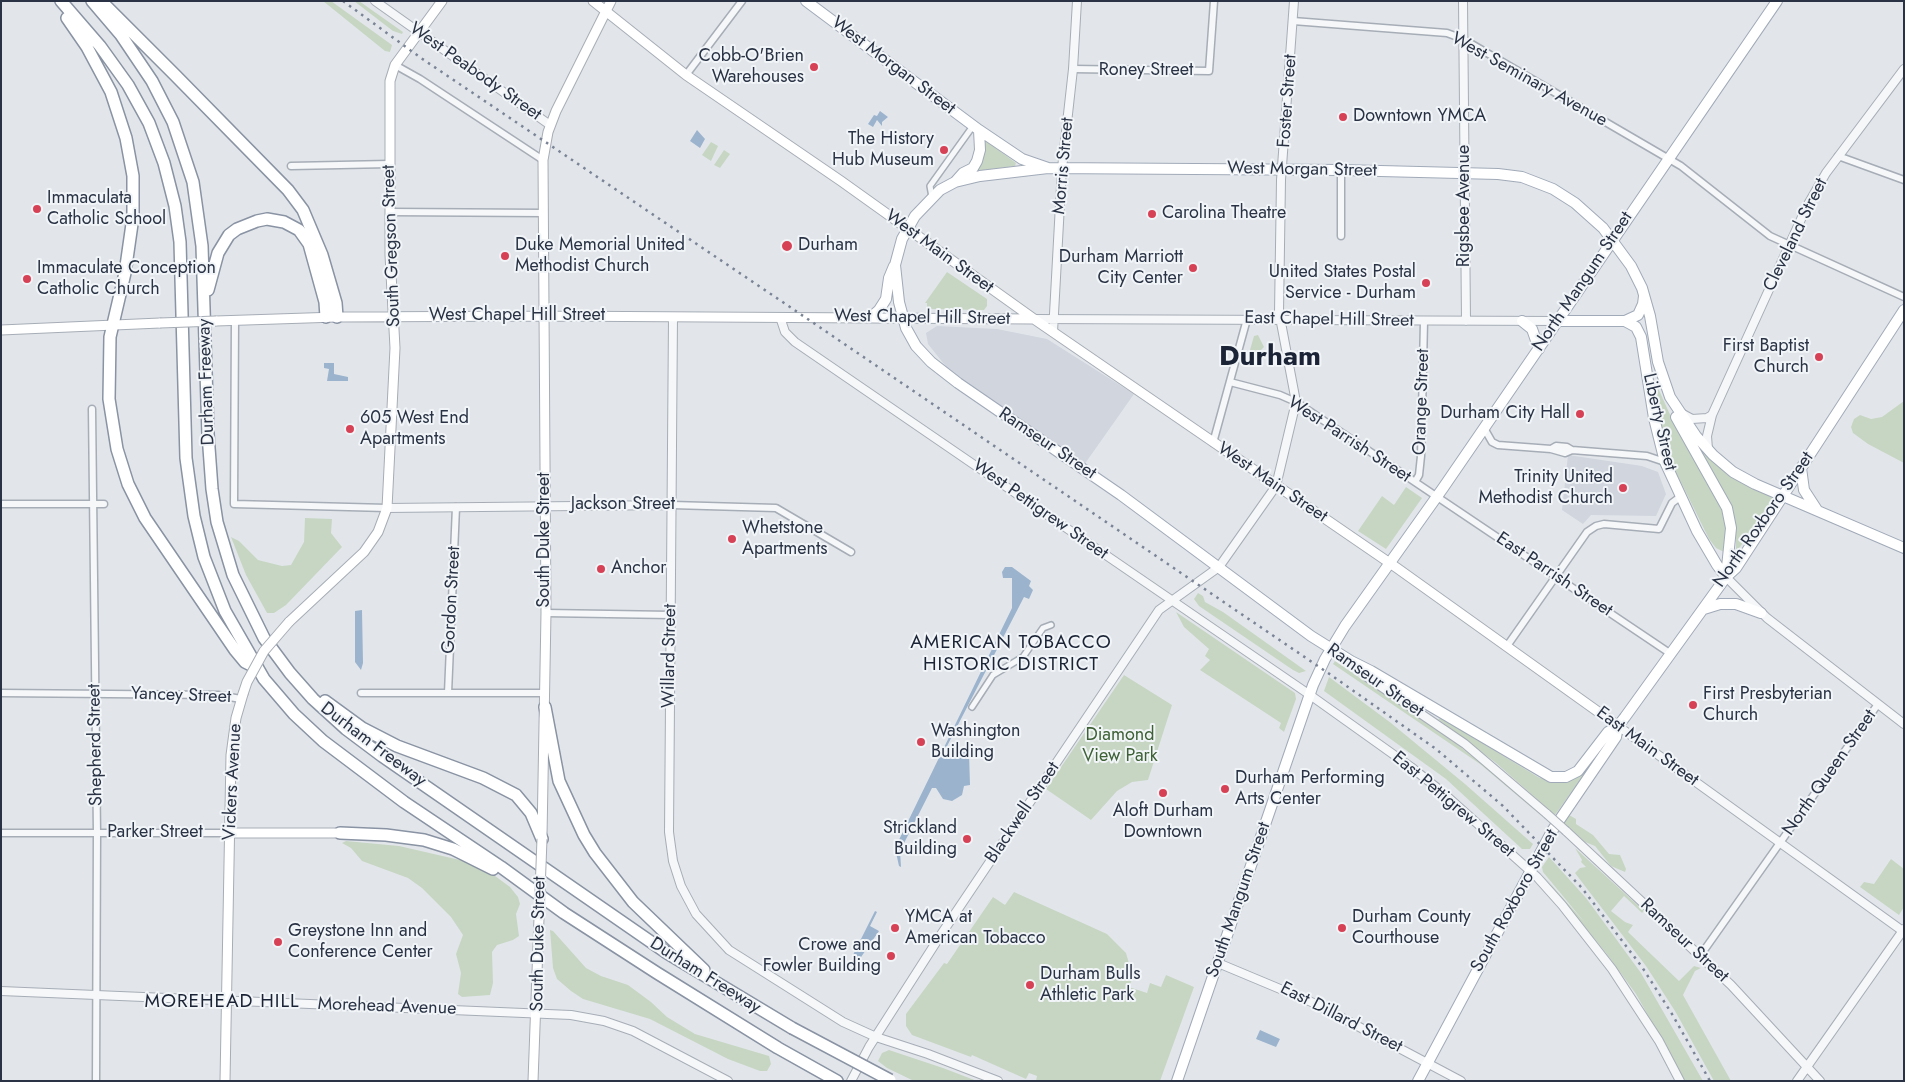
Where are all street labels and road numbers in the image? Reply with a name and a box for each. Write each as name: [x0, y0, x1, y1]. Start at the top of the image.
street label: West Morgan Street: [827, 12, 959, 120]
street label: West Peabody Street: [405, 18, 545, 126]
street label: West Seminary Avenue: [1447, 28, 1611, 132]
street label: Foster Street: [1274, 54, 1302, 148]
street label: Roney Street: [1099, 60, 1193, 82]
street label: Morris Street: [1049, 117, 1079, 215]
street label: Rigsbee Avenue: [1454, 145, 1476, 267]
street label: West Morgan Street: [1227, 158, 1377, 182]
street label: South Gregson Street: [378, 164, 406, 328]
street label: Cleveland Street: [1759, 175, 1833, 295]
street label: West Main Street: [881, 206, 997, 298]
street label: North Mangum Street: [1528, 208, 1638, 356]
street label: West Chapel Hill Street: [429, 305, 605, 327]
street label: West Chapel Hill Street: [834, 306, 1010, 330]
street label: East Chapel Hill Street: [1244, 308, 1414, 332]
street label: Durham Freeway: [194, 318, 220, 446]
street label: Orange Street: [1409, 348, 1435, 456]
street label: Liberty Street: [1637, 371, 1681, 473]
street label: West Parrish Street: [1283, 392, 1415, 488]
street label: Ramseur Street: [994, 403, 1100, 485]
street label: West Main Street: [1213, 438, 1331, 528]
street label: North Roxboro Street: [1709, 448, 1819, 592]
street label: West Pettigrew Street: [968, 455, 1112, 565]
street label: South Duke Street: [534, 472, 556, 608]
street label: Jackson Street: [571, 494, 675, 516]
street label: East Parrish Street: [1492, 528, 1616, 622]
street label: Gordon Street: [438, 546, 466, 654]
street label: Willard Street: [658, 604, 682, 708]
street label: Ramseur Street: [1322, 640, 1428, 722]
street label: Yancey Street: [131, 683, 231, 709]
street label: Shepherd Street: [84, 684, 108, 806]
street label: Durham Freeway: [316, 698, 430, 792]
street label: East Main Street: [1592, 703, 1702, 791]
street label: North Queen Street: [1778, 706, 1882, 840]
street label: Vickers Avenue: [219, 723, 247, 841]
street label: East Pettigrew Street: [1387, 747, 1519, 863]
street label: Blackwell Street: [981, 758, 1065, 868]
street label: South Mangum Street: [1202, 819, 1276, 981]
street label: Parker Street: [107, 822, 203, 844]
street label: South Roxboro Street: [1467, 826, 1563, 976]
street label: South Duke Street: [527, 876, 551, 1012]
street label: Ramseur Street: [1635, 894, 1733, 988]
street label: Durham Freeway: [645, 933, 765, 1019]
street label: East Dillard Street: [1276, 978, 1406, 1058]
street label: Morehead Avenue: [317, 994, 457, 1020]

